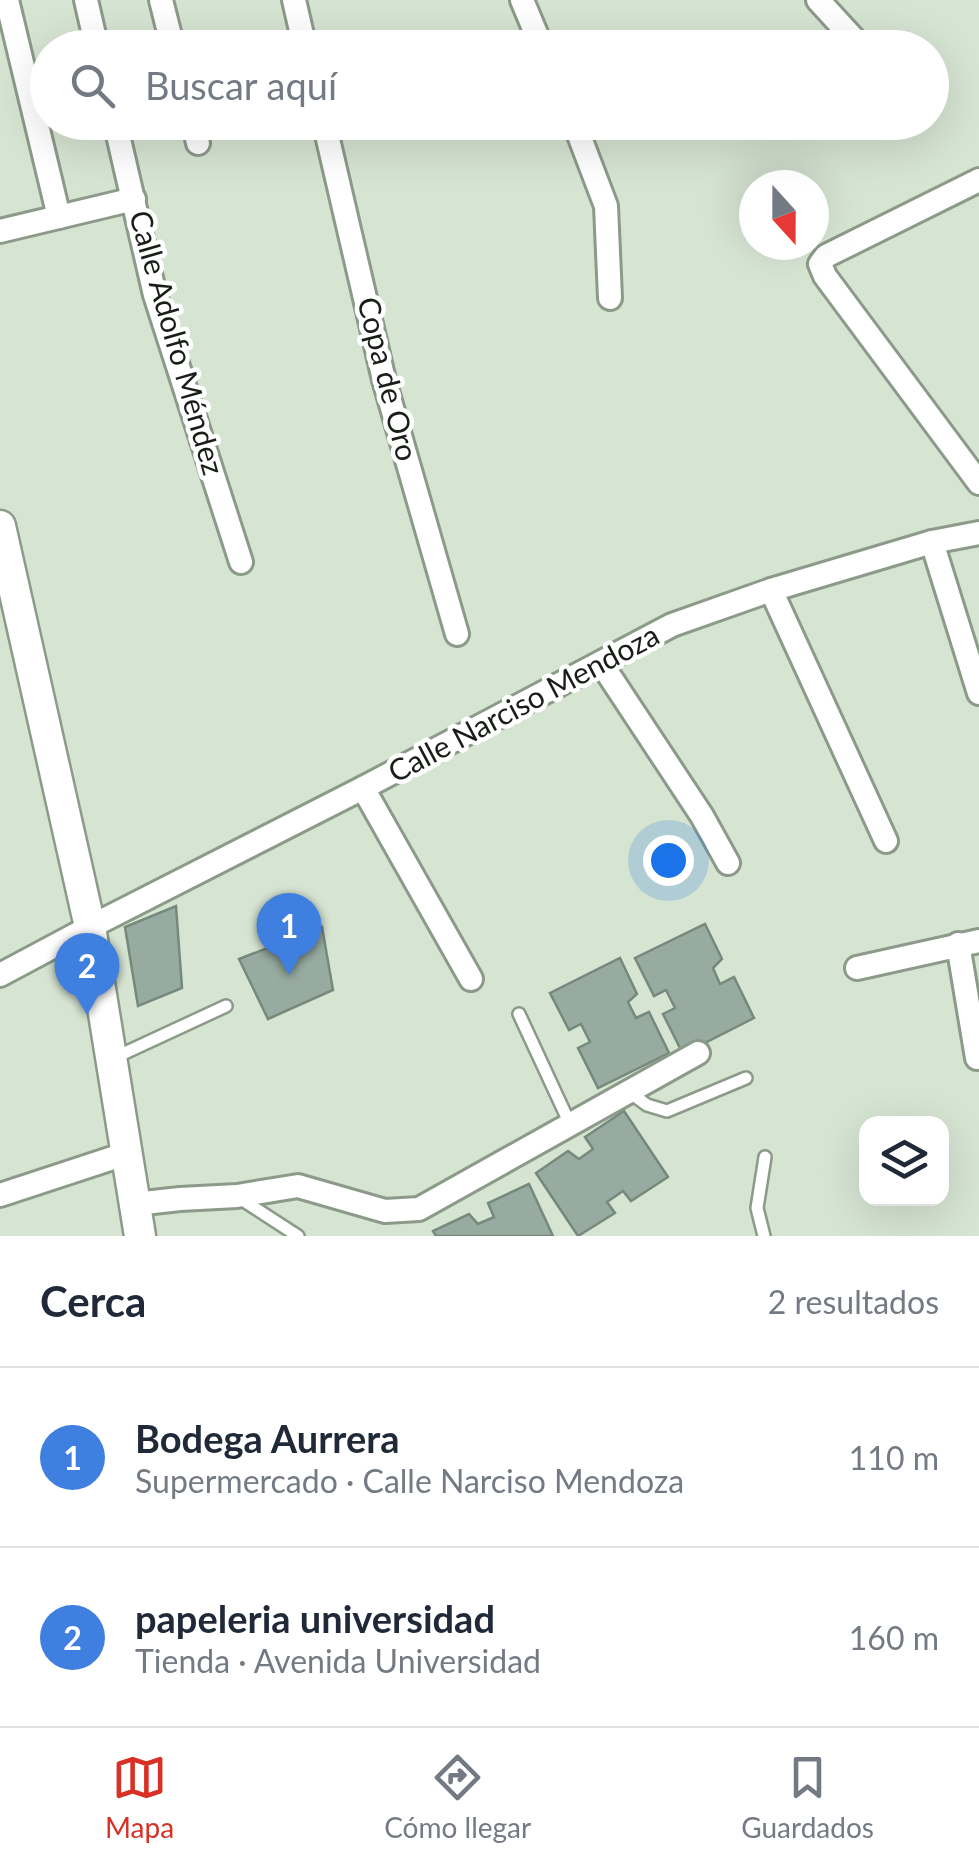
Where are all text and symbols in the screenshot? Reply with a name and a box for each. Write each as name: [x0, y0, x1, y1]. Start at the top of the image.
search box: [30, 30, 949, 140]
icon: search: [65, 58, 120, 113]
text: Buscar aquí: [145, 62, 337, 108]
north arrow: [739, 170, 829, 260]
street label: Calle Adolfo Méndez: [123, 206, 233, 479]
street label: Copa de Oro: [351, 293, 427, 464]
street label: Calle Narciso Mendoza: [382, 616, 665, 789]
your location: [643, 835, 694, 886]
pin: 1: [256, 892, 322, 975]
pin: 2: [54, 932, 120, 1015]
map controls: [859, 1116, 949, 1206]
button: layers: [859, 1116, 949, 1206]
text: Cerca: [40, 1276, 146, 1326]
text: 2 resultados: [768, 1282, 939, 1321]
text: Bodega Aurrera: [135, 1415, 399, 1461]
text: 1: [63, 1438, 82, 1477]
text: 110 m: [849, 1438, 939, 1477]
text: Supermercado · Calle Narciso Mendoza: [135, 1461, 684, 1500]
text: papeleria universidad: [135, 1595, 495, 1641]
text: 2: [63, 1618, 82, 1657]
text: 160 m: [849, 1618, 939, 1657]
text: Tienda · Avenida Universidad: [135, 1641, 541, 1680]
tab: Mapa: [105, 1750, 174, 1844]
tab: Cómo llegar: [384, 1750, 531, 1844]
tab: Guardados: [741, 1750, 874, 1844]

